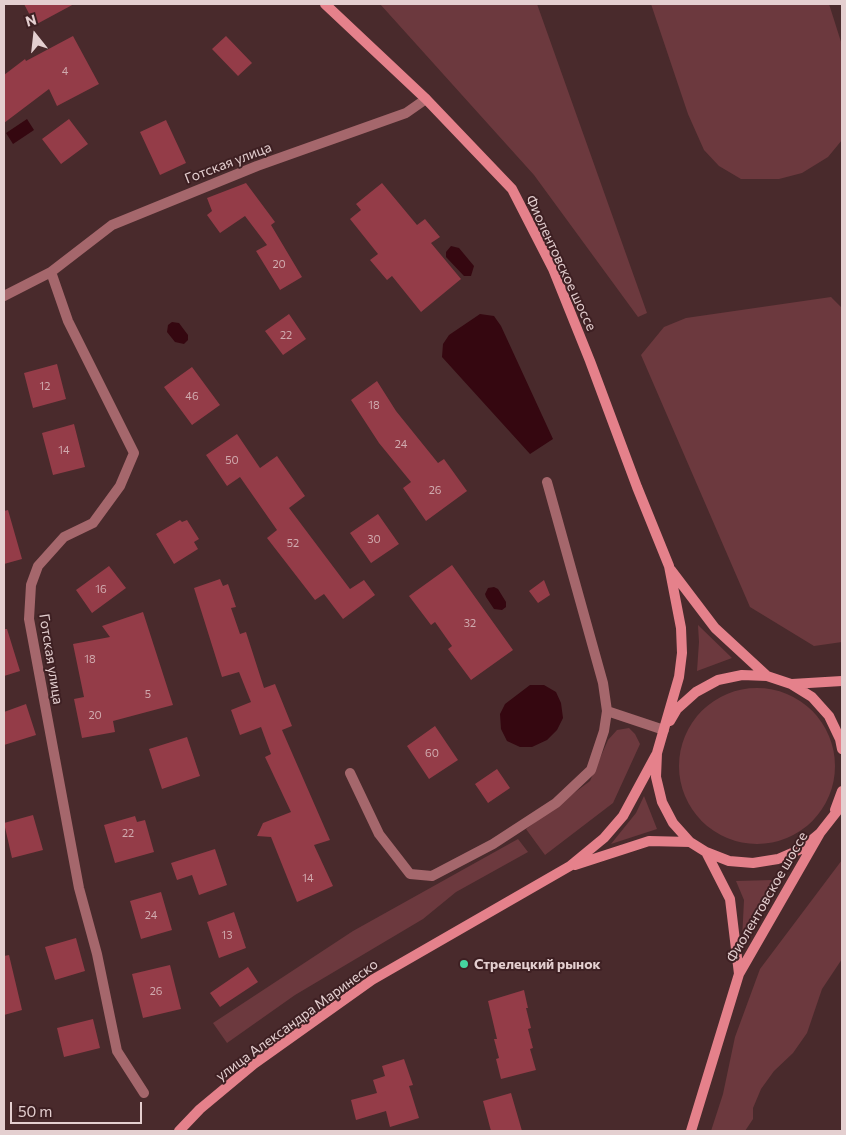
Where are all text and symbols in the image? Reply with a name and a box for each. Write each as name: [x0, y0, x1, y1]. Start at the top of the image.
north arrow: [10, 10, 60, 60]
text: N: [23, 10, 38, 30]
house number: 4: [62, 64, 68, 78]
street label: Готская улица: [182, 139, 274, 187]
street label: Фиолентовское шоссе: [522, 193, 600, 333]
house number: 20: [272, 257, 286, 271]
house number: 22: [280, 328, 292, 342]
house number: 12: [40, 379, 50, 393]
house number: 46: [185, 389, 199, 403]
house number: 18: [368, 398, 380, 412]
house number: 24: [395, 437, 407, 451]
house number: 14: [58, 443, 70, 457]
house number: 50: [225, 453, 239, 467]
house number: 26: [429, 483, 441, 497]
house number: 30: [367, 532, 381, 546]
house number: 52: [287, 536, 299, 550]
house number: 16: [95, 582, 107, 596]
street label: Готская улица: [36, 612, 66, 706]
house number: 32: [464, 616, 476, 630]
house number: 18: [84, 652, 96, 666]
house number: 5: [145, 687, 151, 701]
house number: 20: [88, 708, 102, 722]
house number: 60: [425, 746, 439, 760]
house number: 22: [122, 826, 134, 840]
street label: Фиолентовское шоссе: [723, 829, 811, 965]
house number: 14: [302, 871, 314, 885]
house number: 24: [145, 908, 157, 922]
house number: 13: [222, 928, 232, 942]
street label: улица Александра Маринеско: [213, 956, 381, 1084]
place label: Стрелецкий рынок: [474, 956, 601, 972]
marker: Стрелецкий рынок: [458, 958, 470, 970]
house number: 26: [150, 984, 162, 998]
scale bar: [12, 1092, 145, 1124]
text: 50 m: [18, 1102, 52, 1120]

